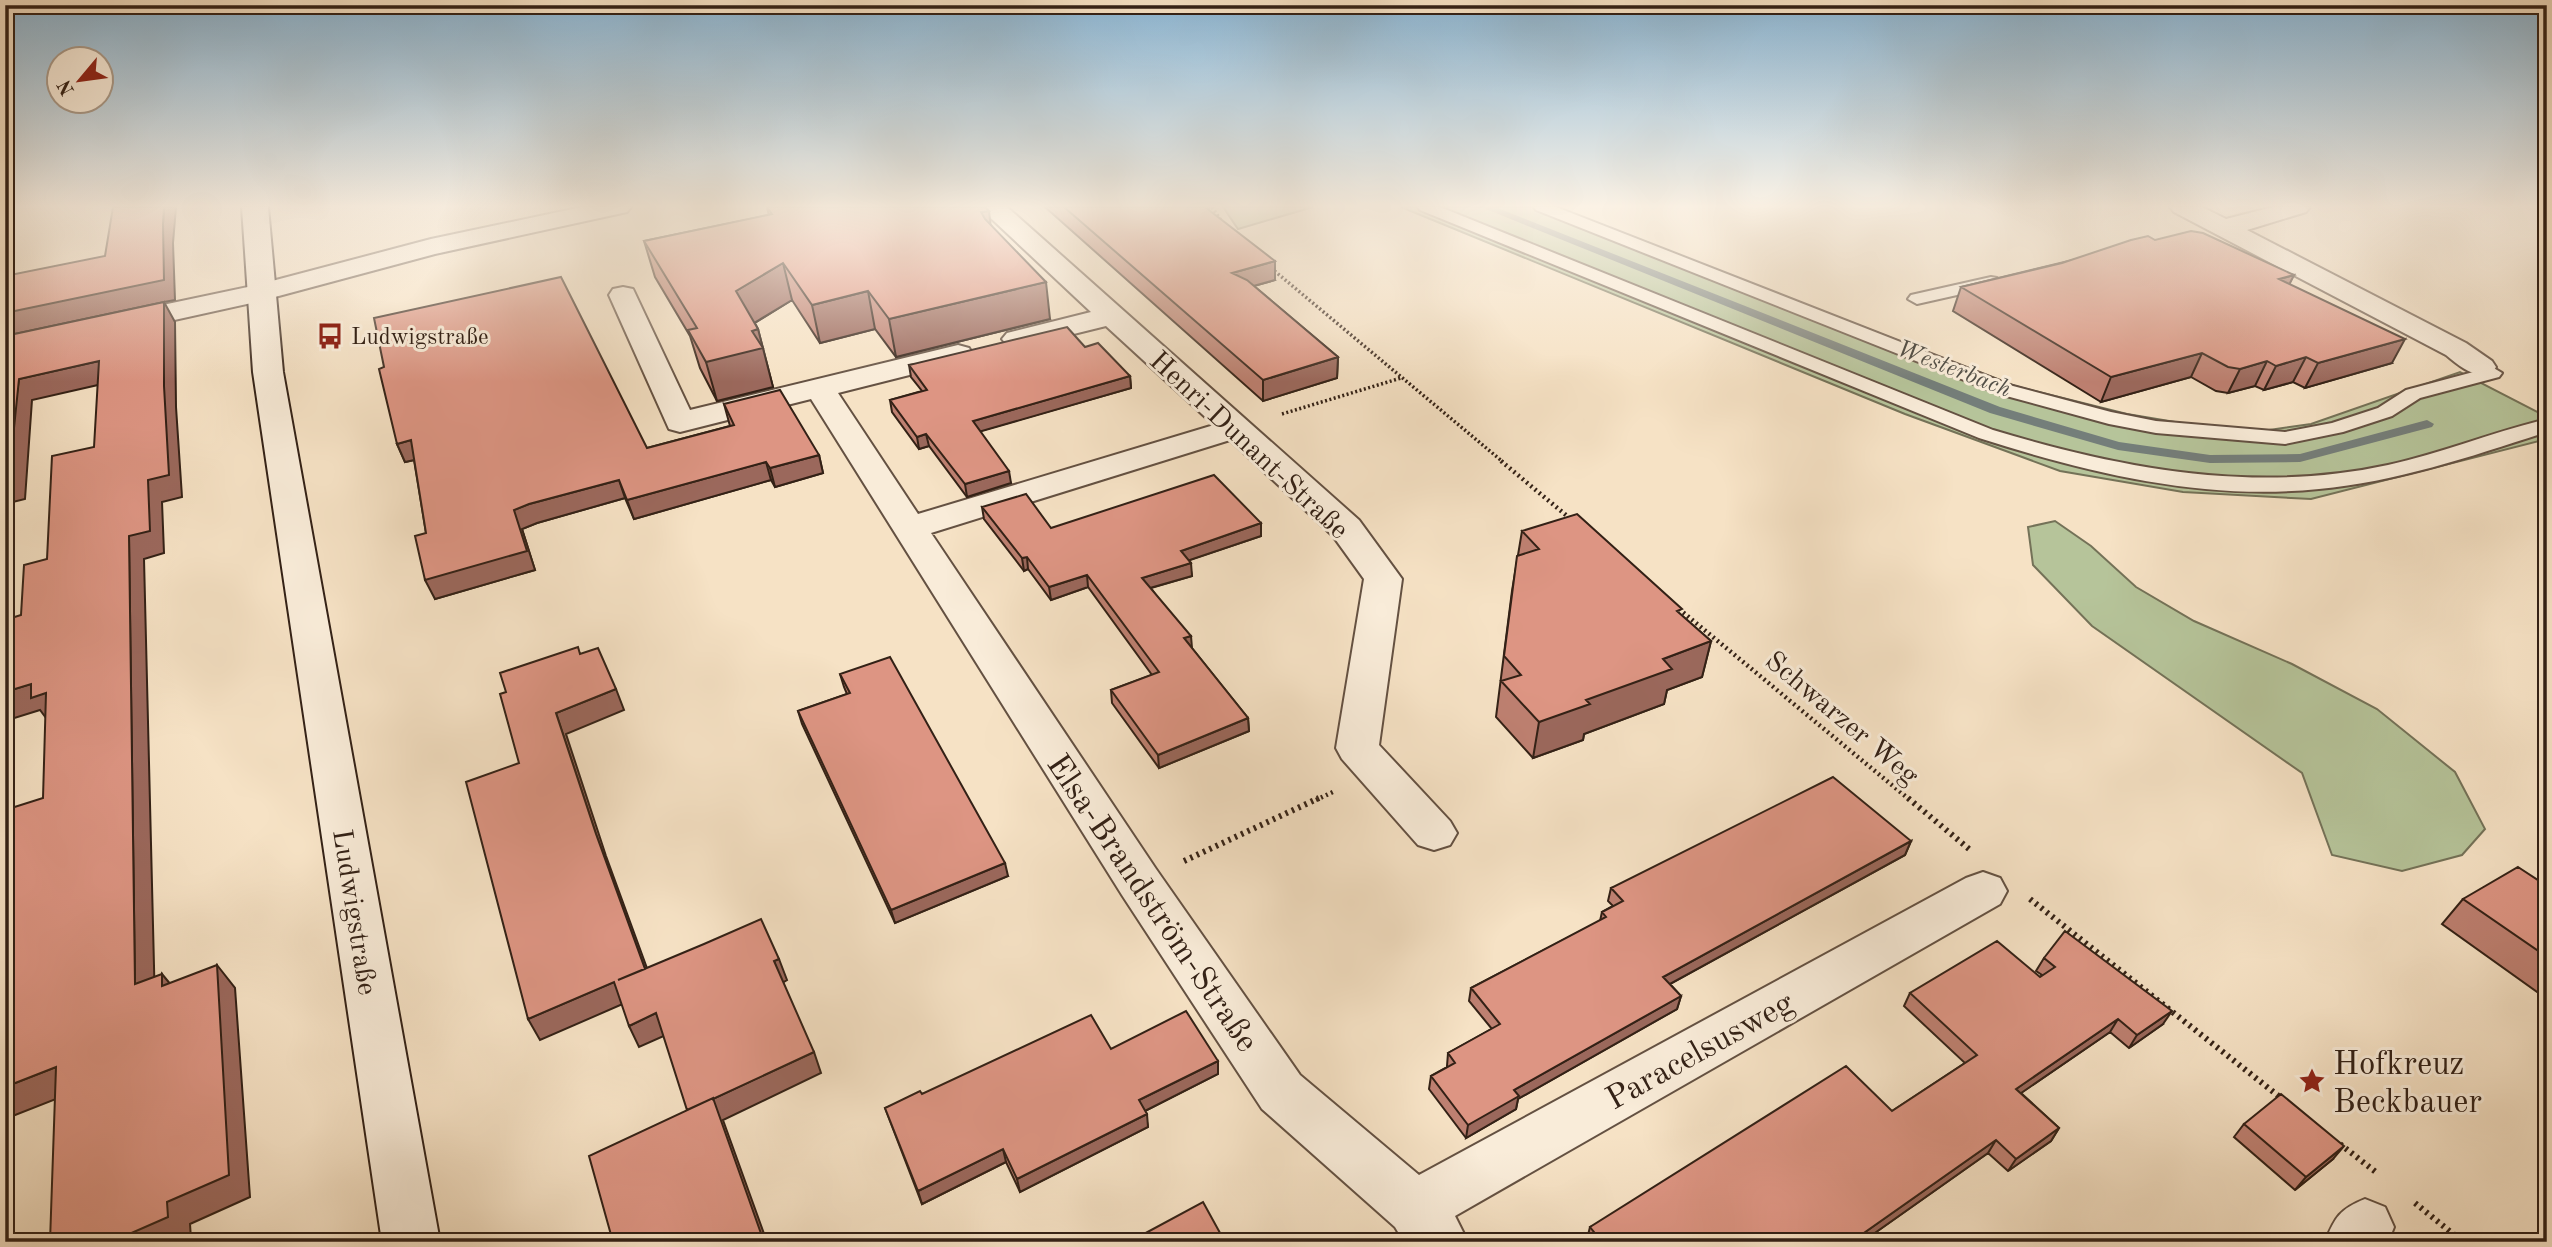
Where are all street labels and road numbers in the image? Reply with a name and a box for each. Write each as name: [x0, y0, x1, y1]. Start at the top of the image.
street label: Henri-Dunant-Straße: [1143, 347, 1353, 545]
street label: Schwarzer Weg: [1759, 647, 1923, 791]
street label: Elsa-Brandström-Straße: [1039, 749, 1263, 1059]
street label: Ludwigstraße: [326, 828, 380, 997]
street label: Paracelsusweg: [1601, 987, 1800, 1117]

